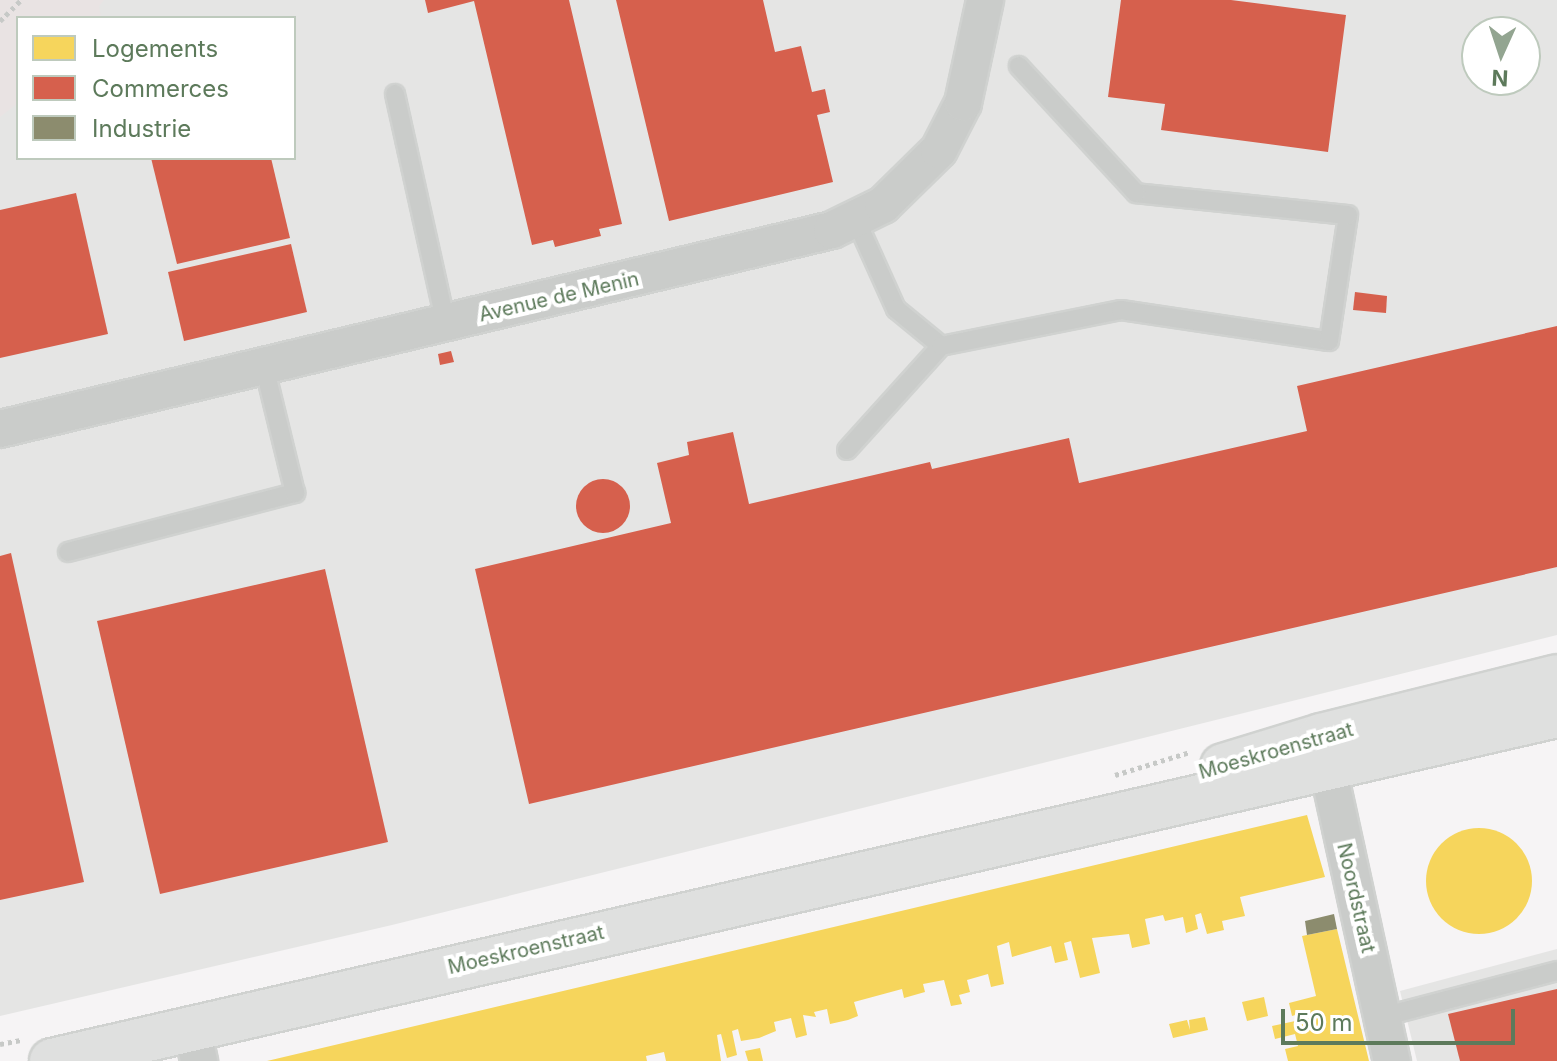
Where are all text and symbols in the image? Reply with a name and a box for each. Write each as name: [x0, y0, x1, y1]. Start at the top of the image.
legend: [16, 16, 296, 160]
north arrow: [1461, 16, 1541, 96]
text: Logements: [92, 34, 218, 63]
text: N: [1491, 65, 1509, 91]
text: Commerces: [92, 74, 229, 103]
text: Industrie: [92, 114, 191, 143]
street label: Avenue de Menin: [477, 267, 641, 327]
street label: Moeskroenstraat: [1196, 717, 1356, 785]
street label: Noordstraat: [1332, 841, 1380, 955]
street label: Moeskroenstraat: [446, 920, 606, 980]
scale bar: [1285, 993, 1519, 1043]
text: 50 m: [1295, 1008, 1353, 1037]

